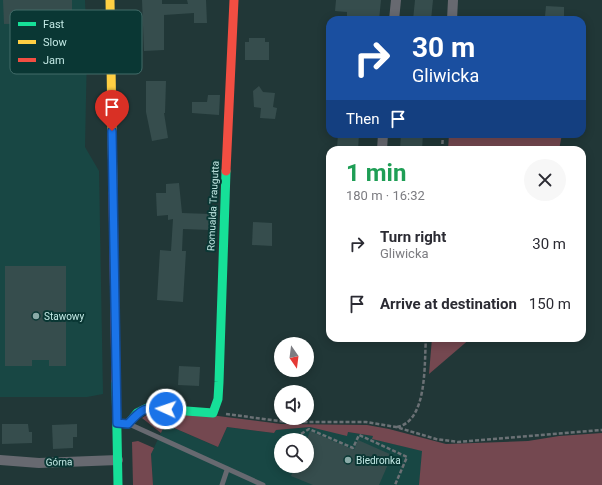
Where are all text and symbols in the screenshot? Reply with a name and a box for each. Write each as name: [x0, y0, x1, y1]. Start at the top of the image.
legend: [10, 10, 142, 74]
text: Fast: [43, 18, 65, 31]
text: 30 m: [412, 31, 475, 64]
icon: right: [346, 32, 398, 84]
text: Slow: [43, 36, 67, 49]
text: Jam: [43, 54, 65, 67]
text: Gliwicka: [412, 65, 479, 86]
pin: [95, 90, 129, 131]
icon: arrive: [101, 96, 123, 118]
icon: arrive: [387, 108, 409, 130]
text: Then: [346, 110, 379, 128]
text: 1 min: [346, 159, 406, 187]
button: close: [524, 159, 566, 201]
street label: Romualda Traugutta: [205, 161, 221, 251]
text: 180 m · 16:32: [346, 188, 425, 203]
text: Turn right: [380, 228, 446, 246]
icon: right: [346, 233, 368, 255]
text: 30 m: [532, 235, 566, 253]
text: Gliwicka: [380, 246, 429, 261]
icon: arrive: [346, 293, 368, 315]
text: Arrive at destination: [380, 295, 517, 313]
text: 150 m: [529, 295, 571, 313]
marker: Stawowy: [31, 311, 41, 321]
place label: Stawowy: [44, 311, 84, 322]
north arrow: [274, 337, 314, 377]
map controls: [274, 337, 314, 473]
button: sound: [274, 385, 314, 425]
position arrow: [145, 388, 187, 430]
button: search: [274, 433, 314, 473]
marker: Biedronka: [343, 455, 353, 465]
place label: Biedronka: [356, 455, 401, 466]
street label: Górna: [45, 456, 73, 468]

